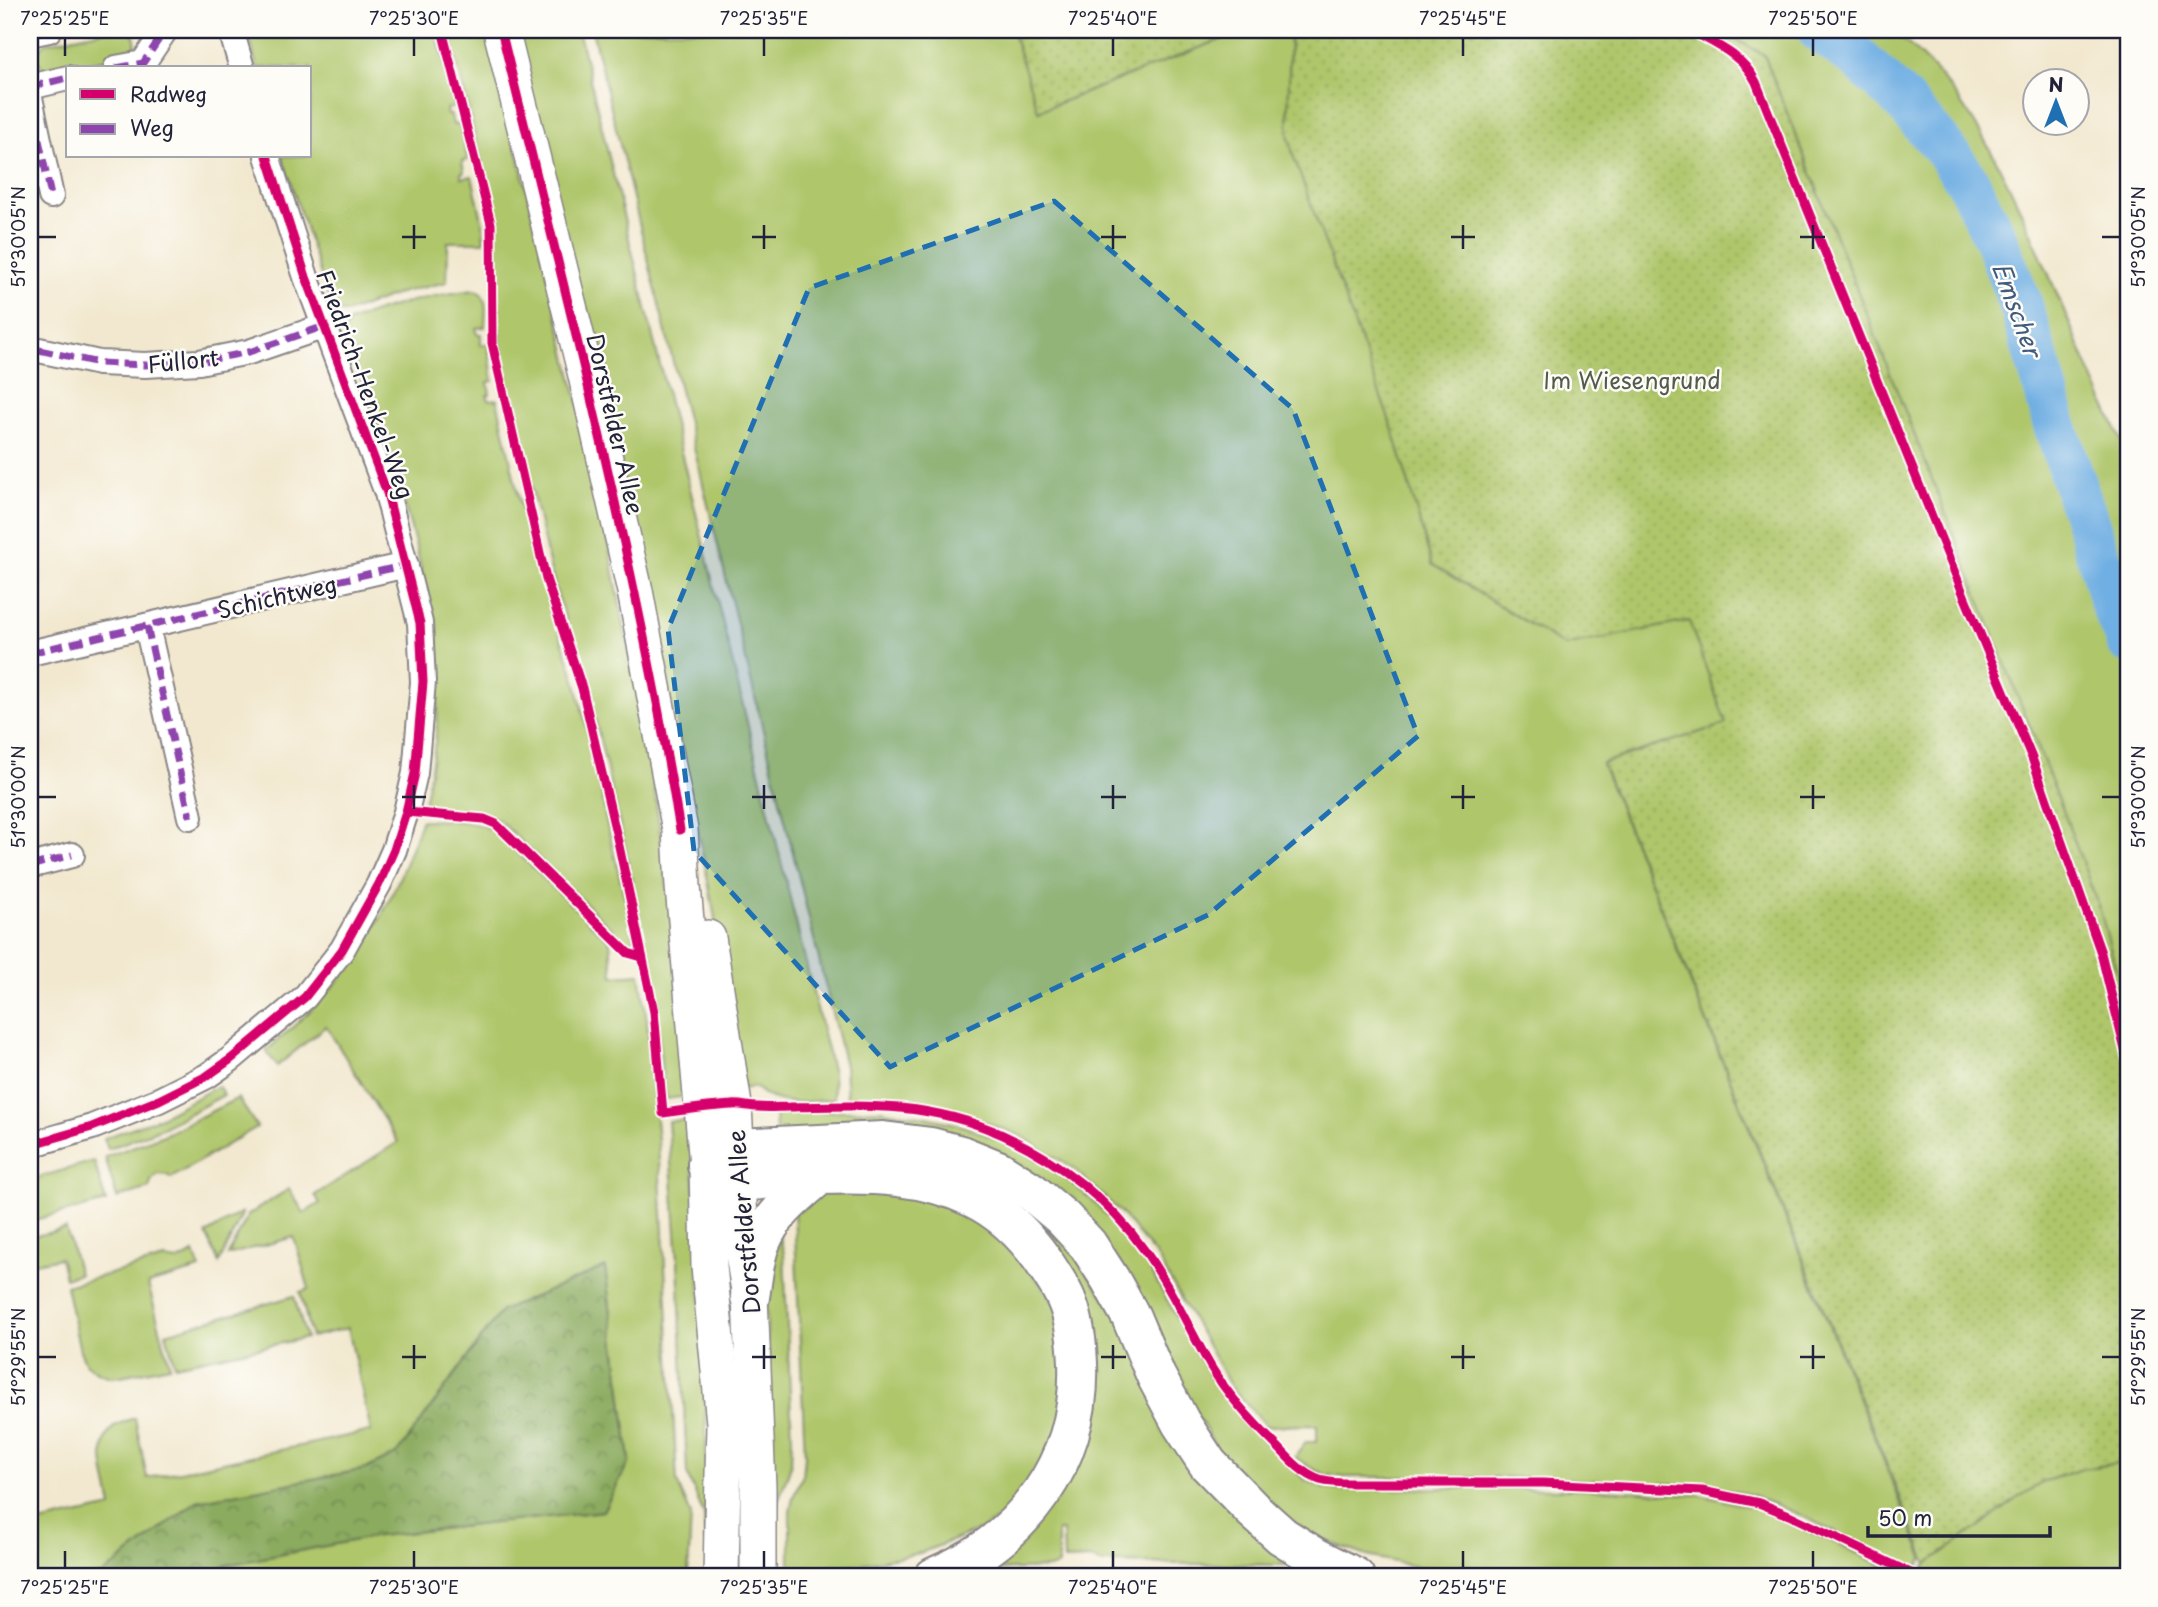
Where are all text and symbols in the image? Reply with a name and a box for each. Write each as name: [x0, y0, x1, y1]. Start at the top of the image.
text: 7°25'25"E: [20, 4, 110, 31]
text: 7°25'30"E: [369, 4, 459, 31]
text: 7°25'35"E: [720, 4, 808, 31]
text: 7°25'40"E: [1068, 4, 1158, 31]
text: 7°25'45"E: [1419, 4, 1507, 31]
text: 7°25'50"E: [1768, 4, 1858, 31]
legend: [66, 66, 312, 158]
north arrow: [2022, 66, 2092, 136]
text: N: [2048, 70, 2064, 98]
text: Radweg: [130, 77, 207, 109]
text: Weg: [130, 111, 174, 143]
text: 51°30'05"N: [4, 186, 31, 288]
text: 51°30'05"N: [2124, 186, 2151, 288]
water label: Emscher: [1984, 257, 2053, 365]
street label: Friedrich-Henkel-Weg: [308, 264, 424, 504]
street label: Dorstfelder Allee: [578, 330, 654, 518]
street label: Füllort: [146, 339, 220, 381]
park label: Im Wiesengrund: [1543, 362, 1721, 397]
street label: Schichtweg: [214, 565, 340, 627]
text: 51°30'00"N: [4, 745, 31, 849]
text: 51°30'00"N: [2124, 745, 2151, 849]
street label: Dorstfelder Allee: [718, 1128, 768, 1316]
text: 51°29'55"N: [4, 1308, 31, 1406]
text: 51°29'55"N: [2124, 1308, 2151, 1406]
scale bar: [1868, 1495, 2050, 1539]
text: 50 m: [1878, 1501, 1932, 1533]
text: 7°25'25"E: [20, 1573, 110, 1600]
text: 7°25'30"E: [369, 1573, 459, 1600]
text: 7°25'35"E: [720, 1573, 808, 1600]
text: 7°25'40"E: [1068, 1573, 1158, 1600]
text: 7°25'45"E: [1419, 1573, 1507, 1600]
text: 7°25'50"E: [1768, 1573, 1858, 1600]

